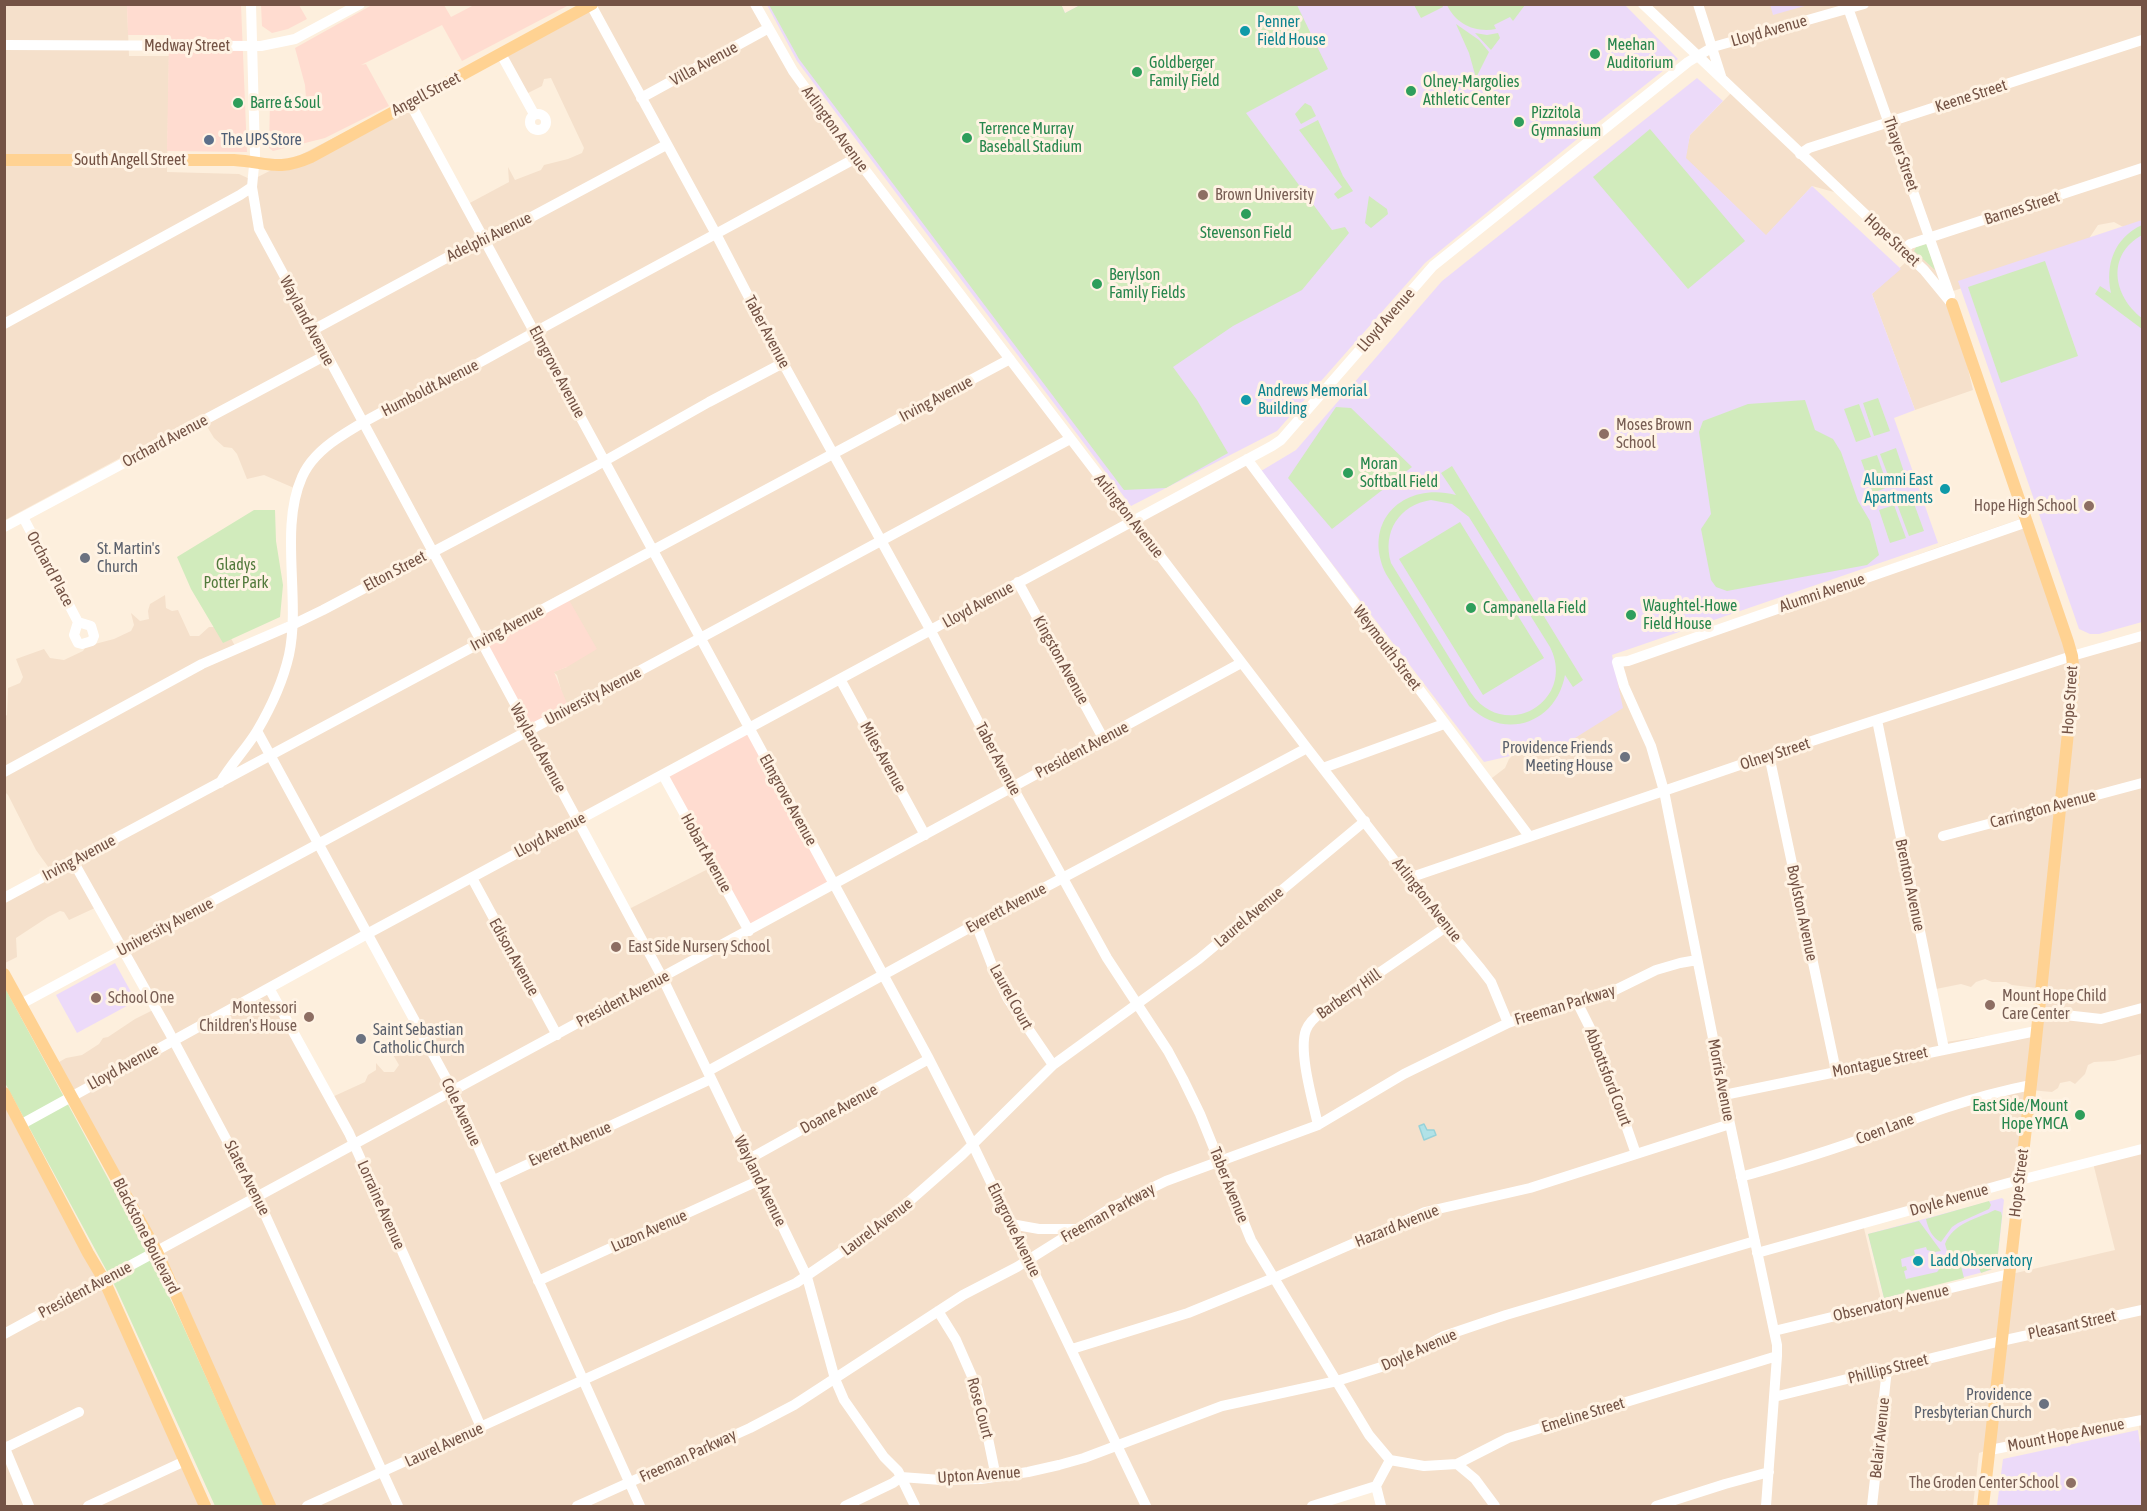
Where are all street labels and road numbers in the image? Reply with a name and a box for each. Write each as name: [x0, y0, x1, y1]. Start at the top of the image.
street label: Lloyd Avenue: [1729, 11, 1809, 51]
street label: Medway Street: [144, 36, 230, 56]
street label: Villa Avenue: [667, 38, 741, 90]
street label: Angell Street: [388, 68, 464, 120]
street label: Keene Street: [1933, 75, 2009, 117]
street label: Arlington Avenue: [797, 82, 873, 176]
street label: Thayer Street: [1879, 114, 1923, 194]
street label: South Angell Street: [74, 150, 186, 170]
street label: Barnes Street: [1982, 187, 2062, 229]
street label: Adelphi Avenue: [443, 208, 535, 266]
street label: Hope Street: [1860, 209, 1924, 271]
street label: Wayland Avenue: [275, 273, 339, 369]
street label: Lloyd Avenue: [1353, 284, 1419, 356]
street label: Taber Avenue: [740, 292, 794, 372]
street label: Elmgrove Avenue: [525, 323, 589, 421]
street label: Humboldt Avenue: [378, 355, 482, 421]
street label: Irving Avenue: [896, 372, 976, 426]
street label: Orchard Avenue: [119, 410, 211, 472]
street label: Arlington Avenue: [1090, 470, 1168, 562]
street label: Orchard Place: [22, 528, 78, 610]
street label: Elton Street: [360, 547, 430, 595]
street label: Alumni Avenue: [1777, 569, 1867, 617]
street label: Lloyd Avenue: [939, 578, 1017, 632]
street label: Irving Avenue: [467, 601, 547, 655]
street label: Weymouth Street: [1349, 602, 1425, 694]
street label: Kingston Avenue: [1029, 612, 1093, 708]
street label: University Avenue: [542, 663, 644, 729]
street label: Hope Street: [2058, 665, 2082, 735]
street label: Wayland Avenue: [506, 700, 570, 796]
street label: President Avenue: [1032, 717, 1132, 783]
street label: Miles Avenue: [856, 718, 910, 796]
street label: Taber Avenue: [971, 719, 1025, 799]
street label: Olney Street: [1738, 734, 1812, 774]
street label: Elmgrove Avenue: [755, 751, 821, 849]
street label: Carrington Avenue: [1988, 786, 2098, 832]
street label: Lloyd Avenue: [511, 808, 589, 862]
street label: Hobart Avenue: [676, 810, 736, 896]
street label: Irving Avenue: [39, 831, 119, 885]
street label: Brenton Avenue: [1891, 837, 1929, 933]
street label: Arlington Avenue: [1388, 854, 1466, 946]
street label: Boylston Avenue: [1782, 863, 1822, 963]
street label: Everett Avenue: [963, 879, 1049, 937]
street label: Laurel Avenue: [1211, 883, 1287, 951]
street label: University Avenue: [114, 894, 216, 960]
street label: Edison Avenue: [485, 915, 543, 999]
street label: Laurel Court: [985, 961, 1037, 1033]
street label: Barberry Hill: [1313, 965, 1385, 1023]
street label: President Avenue: [573, 966, 673, 1032]
street label: Freeman Parkway: [1512, 981, 1618, 1029]
street label: Abbottsford Court: [1581, 1025, 1635, 1129]
street label: Morris Avenue: [1704, 1037, 1738, 1123]
street label: Lloyd Avenue: [84, 1040, 162, 1094]
street label: Montague Street: [1830, 1043, 1930, 1081]
street label: Cole Avenue: [437, 1075, 485, 1149]
street label: Doane Avenue: [797, 1080, 881, 1138]
street label: Coen Lane: [1853, 1109, 1917, 1149]
street label: Everett Avenue: [526, 1117, 614, 1171]
street label: Wayland Avenue: [730, 1132, 790, 1230]
street label: Slater Avenue: [220, 1137, 274, 1219]
street label: Taber Avenue: [1205, 1145, 1253, 1225]
street label: Hope Street: [2005, 1148, 2033, 1218]
street label: Lorraine Avenue: [353, 1157, 409, 1253]
street label: Blackstone Boulevard: [109, 1175, 183, 1297]
street label: Freeman Parkway: [1058, 1179, 1158, 1247]
street label: Elmgrove Avenue: [983, 1180, 1045, 1280]
street label: Doyle Avenue: [1908, 1180, 1990, 1220]
street label: Laurel Avenue: [838, 1194, 916, 1260]
street label: Hazard Avenue: [1352, 1200, 1442, 1252]
street label: Luzon Avenue: [608, 1206, 690, 1256]
street label: President Avenue: [35, 1257, 135, 1323]
street label: Observatory Avenue: [1831, 1280, 1951, 1326]
street label: Pleasant Street: [2026, 1306, 2118, 1344]
street label: Doyle Avenue: [1378, 1325, 1460, 1375]
street label: Phillips Street: [1846, 1350, 1930, 1388]
street label: Rose Court: [963, 1375, 997, 1441]
street label: Emeline Street: [1539, 1393, 1627, 1437]
street label: Belair Avenue: [1866, 1397, 1894, 1479]
street label: Mount Hope Avenue: [2006, 1414, 2126, 1456]
street label: Laurel Avenue: [402, 1419, 486, 1471]
street label: Freeman Parkway: [637, 1425, 739, 1487]
street label: Upton Avenue: [937, 1463, 1021, 1487]

